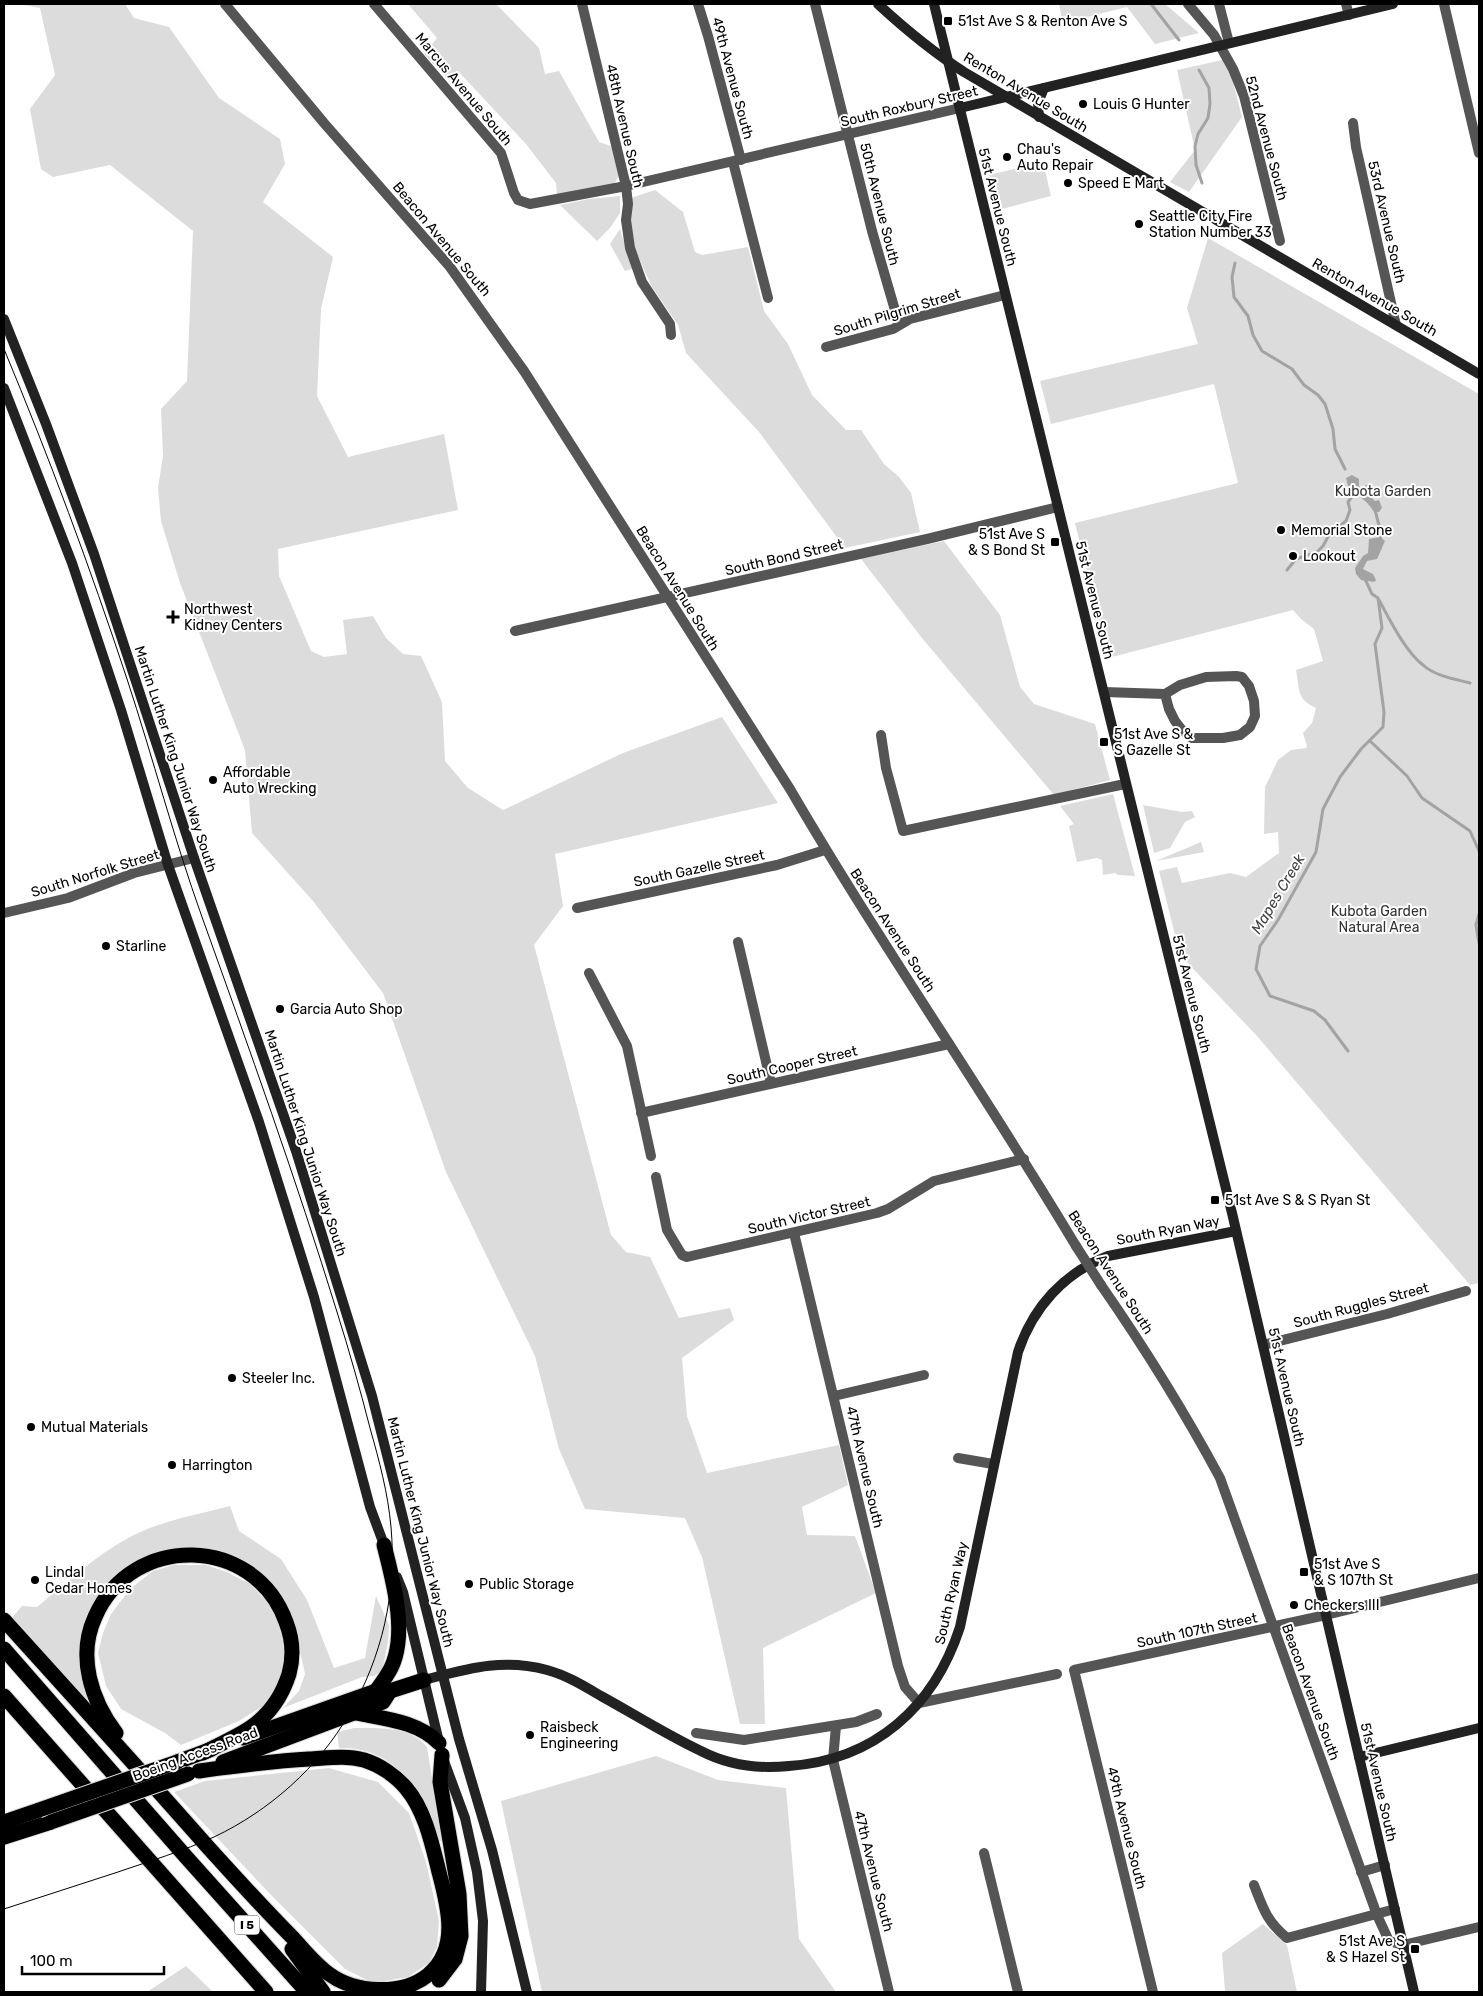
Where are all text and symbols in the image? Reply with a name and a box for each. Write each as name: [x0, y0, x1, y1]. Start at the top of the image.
place label: 51st Ave S & Renton Ave S: [958, 13, 1128, 30]
street label: 49th Avenue South: [708, 15, 757, 141]
marker: 51st Ave S & Renton Ave S: [942, 15, 954, 27]
street label: Marcus Avenue South: [411, 29, 516, 149]
street label: Renton Avenue South: [961, 49, 1091, 136]
street label: 48th Avenue South: [602, 63, 647, 190]
street label: 52nd Avenue South: [1242, 74, 1291, 202]
street label: South Roxbury Street: [839, 82, 980, 131]
place label: Louis G Hunter: [1093, 96, 1190, 113]
marker: Louis G Hunter: [1077, 98, 1089, 110]
street label: 50th Avenue South: [856, 141, 903, 267]
place label: Chau's Auto Repair: [1017, 141, 1094, 174]
street label: 51st Avenue South: [975, 146, 1020, 268]
marker: Chau's Auto Repair: [1001, 151, 1013, 163]
street label: 53rd Avenue South: [1364, 159, 1409, 285]
place label: Speed E Mart: [1078, 175, 1165, 192]
marker: Speed E Mart: [1062, 177, 1074, 189]
street label: Beacon Avenue South: [389, 179, 494, 300]
place label: Seattle City Fire Station Number 33: [1149, 208, 1272, 241]
marker: Seattle City Fire Station Number 33: [1133, 218, 1145, 230]
street label: Renton Avenue South: [1309, 255, 1440, 340]
street label: South Pilgrim Street: [832, 285, 963, 340]
park label: Kubota Garden: [1335, 483, 1431, 500]
place label: Memorial Stone: [1291, 522, 1392, 539]
street label: Beacon Avenue South: [632, 523, 723, 654]
marker: Memorial Stone: [1275, 524, 1287, 536]
place label: 51st Ave S & S Bond St: [968, 526, 1046, 559]
street label: South Bond Street: [723, 536, 845, 579]
marker: 51st Ave S & S Bond St: [1049, 536, 1061, 548]
street label: 51st Avenue South: [1072, 539, 1117, 661]
place label: Lookout: [1303, 548, 1356, 565]
marker: Lookout: [1287, 550, 1299, 562]
place label: Northwest Kidney Centers: [184, 601, 282, 634]
marker: Northwest Kidney Centers: [166, 610, 180, 624]
street label: Martin Luther King Junior Way South: [131, 644, 220, 875]
place label: 51st Ave S & S Gazelle St: [1114, 726, 1194, 759]
marker: 51st Ave S & S Gazelle St: [1098, 736, 1110, 748]
place label: Affordable Auto Wrecking: [223, 764, 317, 797]
marker: Affordable Auto Wrecking: [207, 774, 219, 786]
street label: South Norfolk Street: [29, 846, 162, 901]
street label: South Gazelle Street: [632, 846, 767, 891]
water label: Mapes Creek: [1247, 851, 1309, 937]
street label: Beacon Avenue South: [846, 865, 939, 995]
park label: Kubota Garden Natural Area: [1331, 903, 1427, 936]
street label: 51st Avenue South: [1169, 933, 1214, 1055]
place label: Starline: [116, 938, 167, 955]
marker: Starline: [100, 940, 112, 952]
place label: Garcia Auto Shop: [290, 1001, 403, 1018]
marker: Garcia Auto Shop: [274, 1003, 286, 1015]
street label: Martin Luther King Junior Way South: [261, 1028, 350, 1259]
street label: South Cooper Street: [725, 1042, 859, 1089]
place label: 51st Ave S & S Ryan St: [1225, 1192, 1371, 1209]
street label: South Victor Street: [746, 1193, 872, 1238]
marker: 51st Ave S & S Ryan St: [1209, 1194, 1221, 1206]
street label: Beacon Avenue South: [1064, 1207, 1157, 1337]
street label: South Ryan Way: [1115, 1212, 1221, 1249]
street label: South Ruggles Street: [1292, 1279, 1431, 1332]
street label: 51st Avenue South: [1265, 1326, 1308, 1448]
place label: Steeler Inc.: [242, 1370, 315, 1387]
marker: Steeler Inc.: [226, 1372, 238, 1384]
street label: 47th Avenue South: [842, 1405, 887, 1530]
street label: Martin Luther King Junior Way South: [384, 1415, 457, 1649]
place label: Mutual Materials: [41, 1419, 148, 1436]
marker: Mutual Materials: [25, 1421, 37, 1433]
place label: Harrington: [182, 1457, 253, 1474]
marker: Harrington: [166, 1459, 178, 1471]
street label: South Ryan Way: [931, 1540, 972, 1646]
place label: 51st Ave S & S 107th St: [1314, 1556, 1393, 1589]
place label: Lindal Cedar Homes: [45, 1564, 132, 1597]
marker: 51st Ave S & S 107th St: [1298, 1566, 1310, 1578]
marker: Lindal Cedar Homes: [29, 1574, 41, 1586]
place label: Public Storage: [479, 1576, 574, 1593]
marker: Public Storage: [463, 1578, 475, 1590]
place label: Checkers III: [1304, 1597, 1380, 1614]
marker: Checkers III: [1288, 1599, 1300, 1611]
street label: South 107th Street: [1135, 1609, 1259, 1652]
street label: Beacon Avenue South: [1278, 1622, 1343, 1763]
place label: Raisbeck Engineering: [540, 1719, 618, 1752]
street label: 51st Avenue South: [1357, 1721, 1400, 1843]
street label: Boeing Access Road: [130, 1724, 260, 1785]
marker: Raisbeck Engineering: [524, 1729, 536, 1741]
street label: 49th Avenue South: [1103, 1765, 1150, 1891]
street label: 47th Avenue South: [850, 1809, 897, 1933]
road number: I 5: [234, 1916, 260, 1934]
place label: 51st Ave S & S Hazel St: [1326, 1933, 1406, 1966]
marker: 51st Ave S & S Hazel St: [1409, 1943, 1421, 1955]
scale bar: [22, 1944, 165, 1976]
text: 100 m: [30, 1952, 72, 1970]

